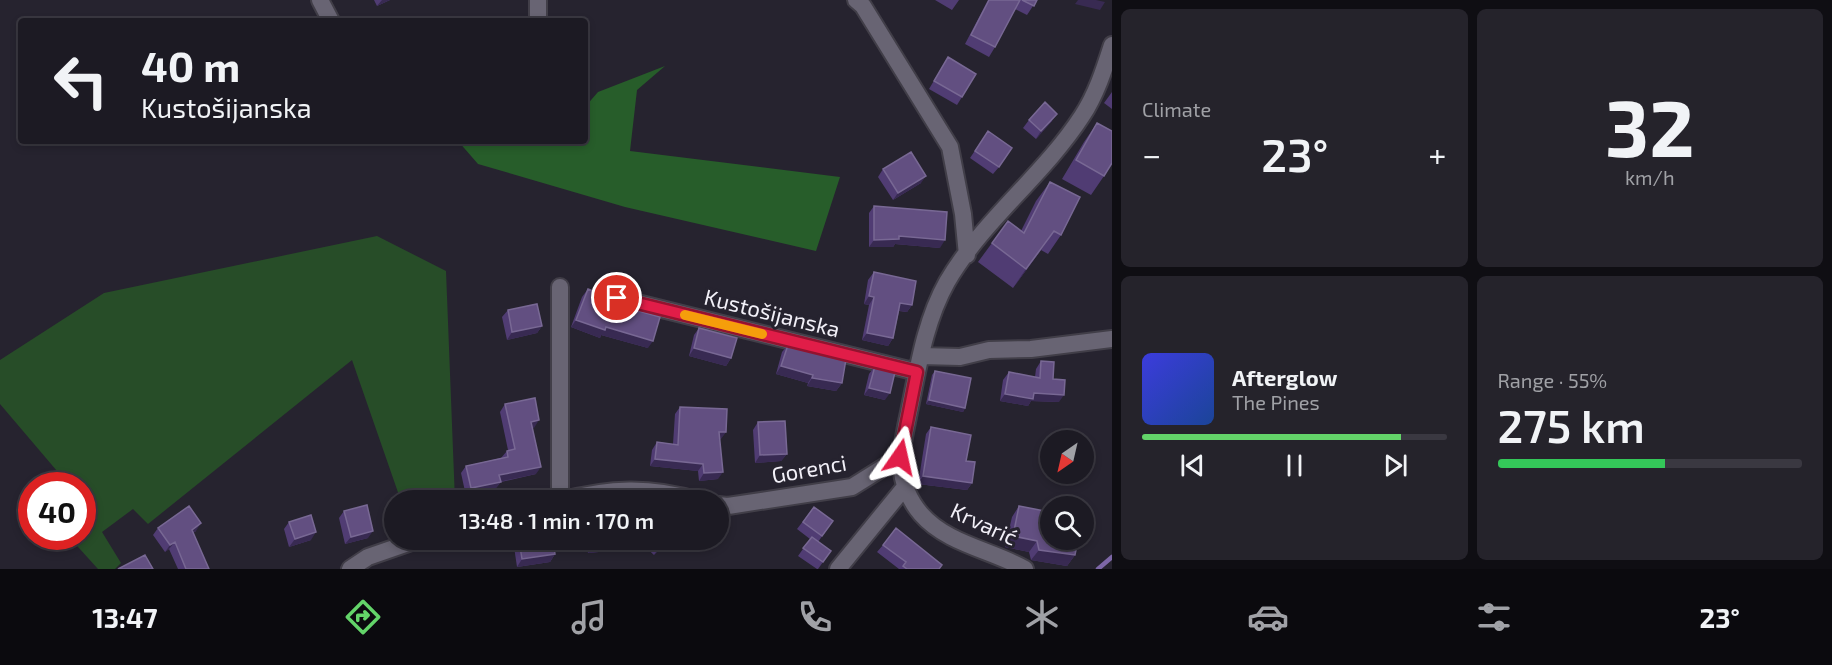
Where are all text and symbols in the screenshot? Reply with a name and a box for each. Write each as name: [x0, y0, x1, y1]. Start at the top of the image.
text: 40 m: [141, 40, 240, 90]
icon: left: [42, 42, 120, 120]
text: 32: [1605, 79, 1695, 173]
text: Kustošijanska: [141, 91, 312, 123]
text: Climate: [1142, 97, 1211, 121]
text: 23°: [1261, 127, 1328, 181]
text: −: [1142, 134, 1161, 174]
text: +: [1428, 134, 1446, 174]
text: km/h: [1625, 165, 1675, 189]
pin: [591, 272, 642, 323]
icon: arrive: [600, 281, 633, 314]
street label: Kustošijanska: [701, 283, 843, 342]
text: Afterglow: [1232, 364, 1337, 390]
text: Range · 55%: [1498, 368, 1607, 392]
text: The Pines: [1232, 390, 1320, 414]
text: 275 km: [1498, 398, 1645, 452]
position arrow: [868, 425, 932, 489]
north arrow: [1040, 430, 1094, 484]
map controls: [1040, 430, 1094, 550]
street label: Gorenci: [769, 449, 848, 487]
icon: previous: [1176, 449, 1209, 482]
icon: pause: [1278, 449, 1311, 482]
icon: next: [1379, 449, 1412, 482]
speed limit sign: 40: [18, 472, 96, 550]
street label: Krvarić: [947, 496, 1022, 550]
button: search: [1040, 496, 1094, 550]
text: 13:48 · 1 min · 170 m: [459, 507, 654, 533]
icon: directions: [342, 596, 384, 638]
icon: music: [568, 596, 610, 638]
icon: phone: [794, 596, 836, 638]
icon: climate: [1021, 596, 1063, 638]
icon: car: [1247, 596, 1289, 638]
icon: filters: [1473, 596, 1515, 638]
text: 13:47: [92, 601, 158, 633]
text: 23°: [1699, 601, 1740, 633]

